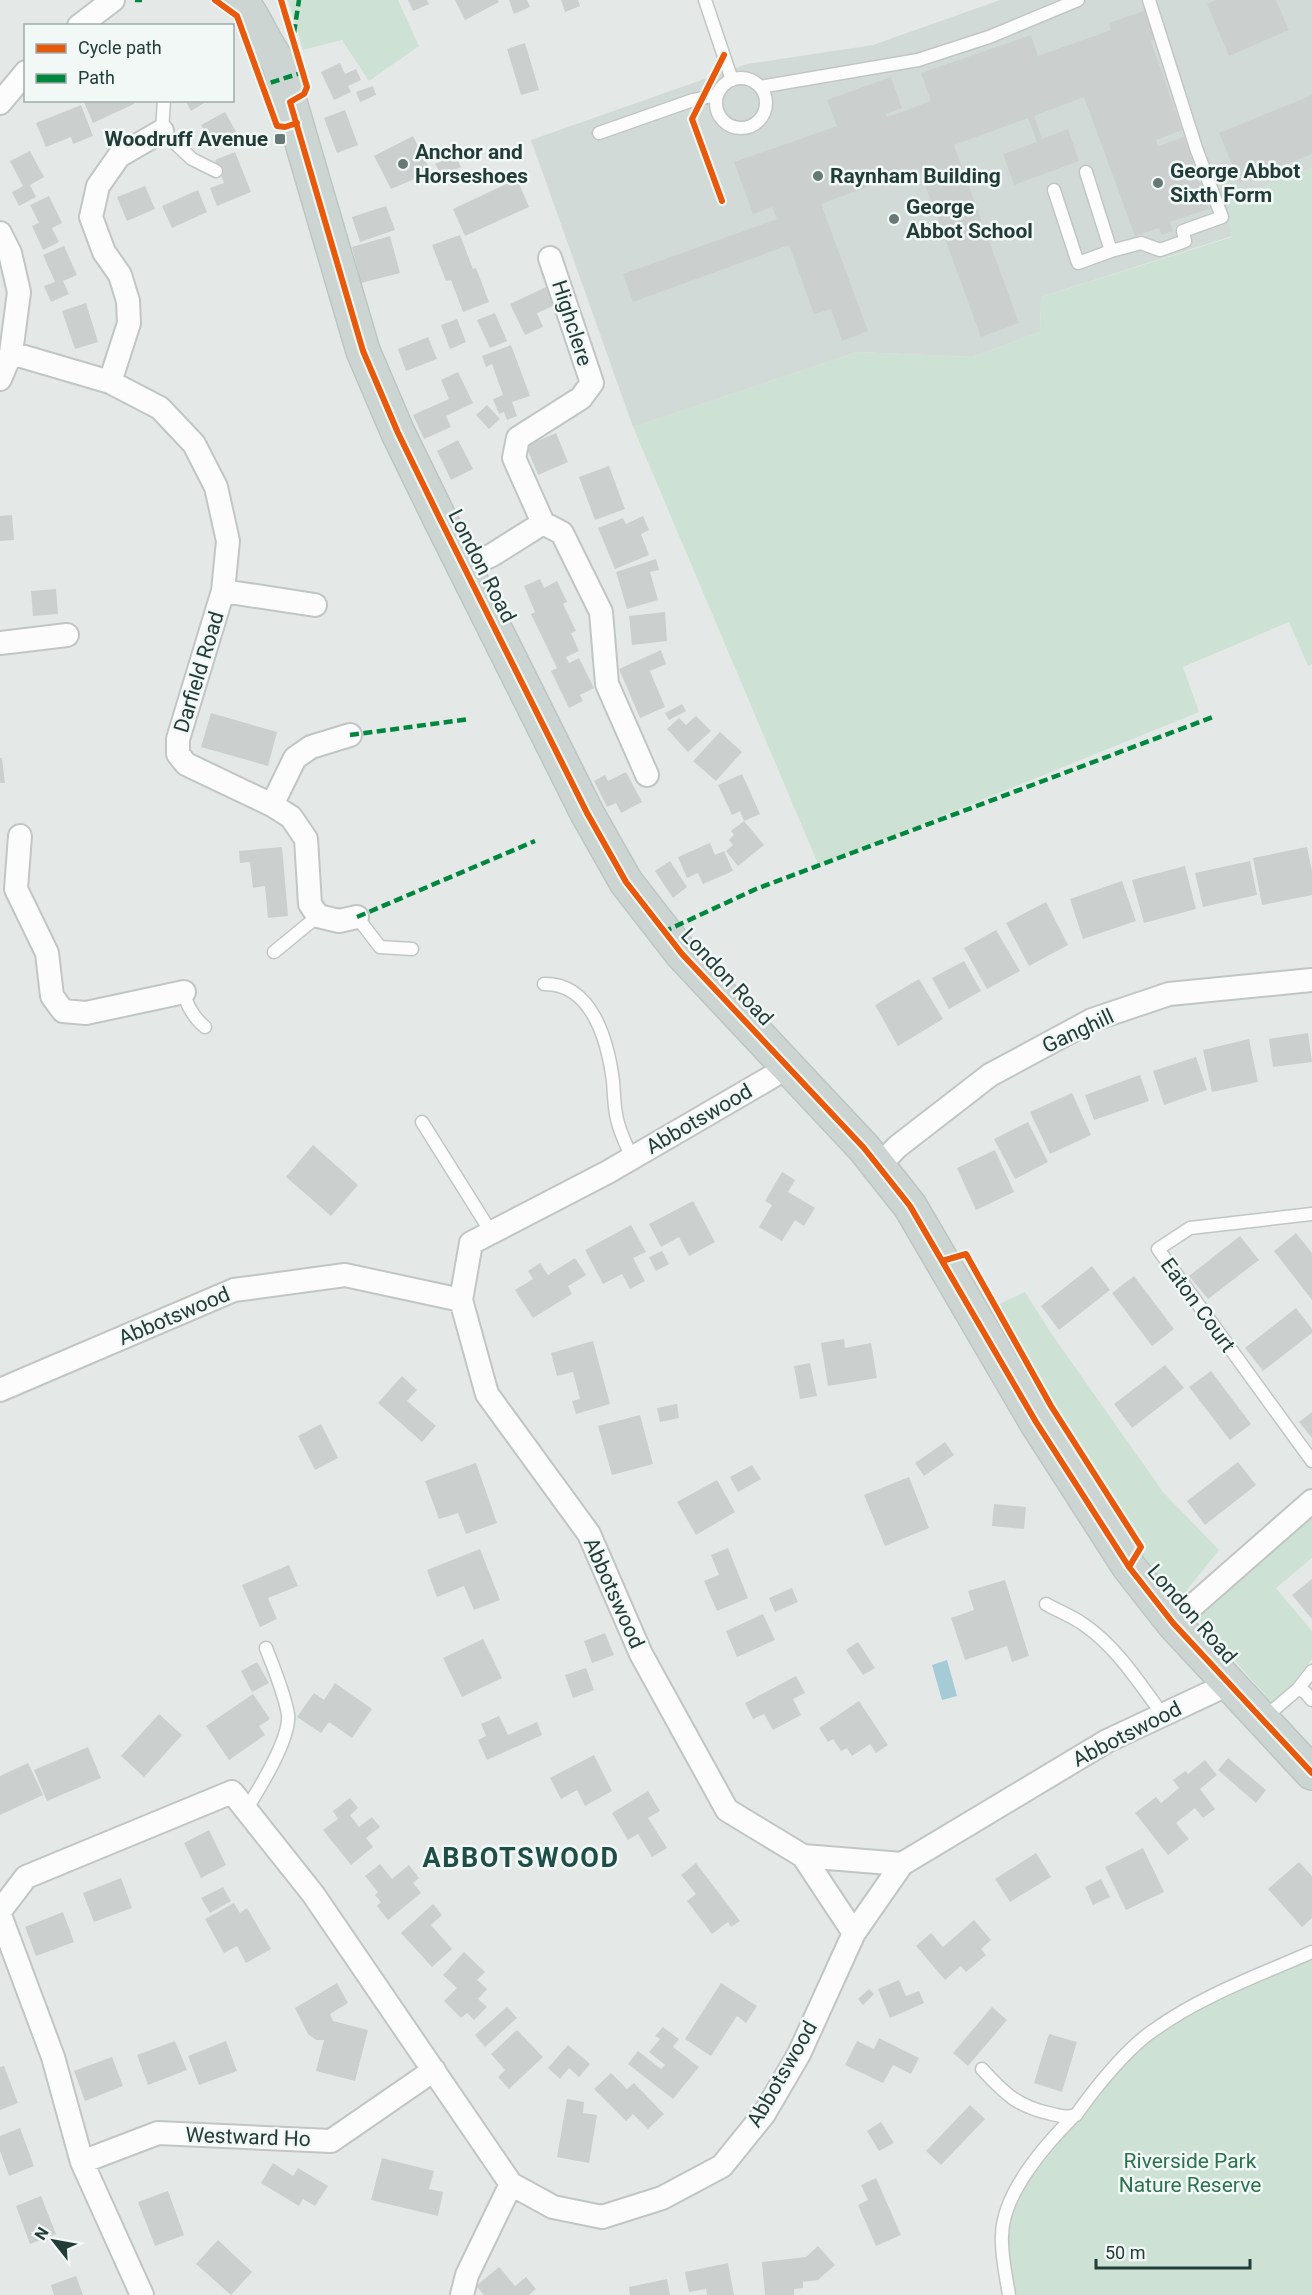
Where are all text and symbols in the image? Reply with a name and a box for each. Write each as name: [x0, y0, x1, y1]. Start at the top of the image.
legend: [24, 24, 234, 102]
text: Cycle path: [78, 37, 162, 58]
text: Path: [78, 67, 115, 88]
place label: Woodruff Avenue: [104, 127, 268, 151]
marker: Woodruff Avenue: [273, 132, 287, 146]
place label: Anchor and Horseshoes: [415, 140, 528, 188]
marker: Anchor and Horseshoes: [396, 157, 410, 171]
place label: George Abbot Sixth Form: [1170, 159, 1300, 207]
place label: Raynham Building: [830, 164, 1001, 188]
marker: Raynham Building: [811, 169, 825, 183]
marker: George Abbot Sixth Form: [1151, 176, 1165, 190]
place label: George Abbot School: [906, 195, 1033, 243]
marker: George Abbot School: [887, 212, 901, 226]
street label: Highclere: [547, 277, 597, 369]
street label: London Road: [443, 505, 521, 627]
street label: Darfield Road: [169, 609, 229, 735]
street label: London Road: [676, 924, 778, 1030]
street label: Ganghill: [1038, 1004, 1118, 1058]
street label: Abbotswood: [642, 1079, 756, 1159]
street label: Eaton Court: [1156, 1253, 1240, 1357]
street label: Abbotswood: [115, 1282, 233, 1350]
street label: Abbotswood: [579, 1534, 649, 1652]
street label: London Road: [1142, 1559, 1242, 1669]
street label: Abbotswood: [1069, 1696, 1185, 1772]
district label: ABBOTSWOOD: [423, 1842, 619, 1874]
street label: Abbotswood: [742, 2017, 822, 2131]
street label: Westward Ho: [185, 2123, 311, 2151]
park label: Riverside Park Nature Reserve: [1119, 2149, 1261, 2197]
north arrow: [24, 2211, 84, 2271]
text: N: [31, 2224, 53, 2243]
scale bar: [1096, 2232, 1250, 2270]
text: 50 m: [1105, 2242, 1145, 2263]

